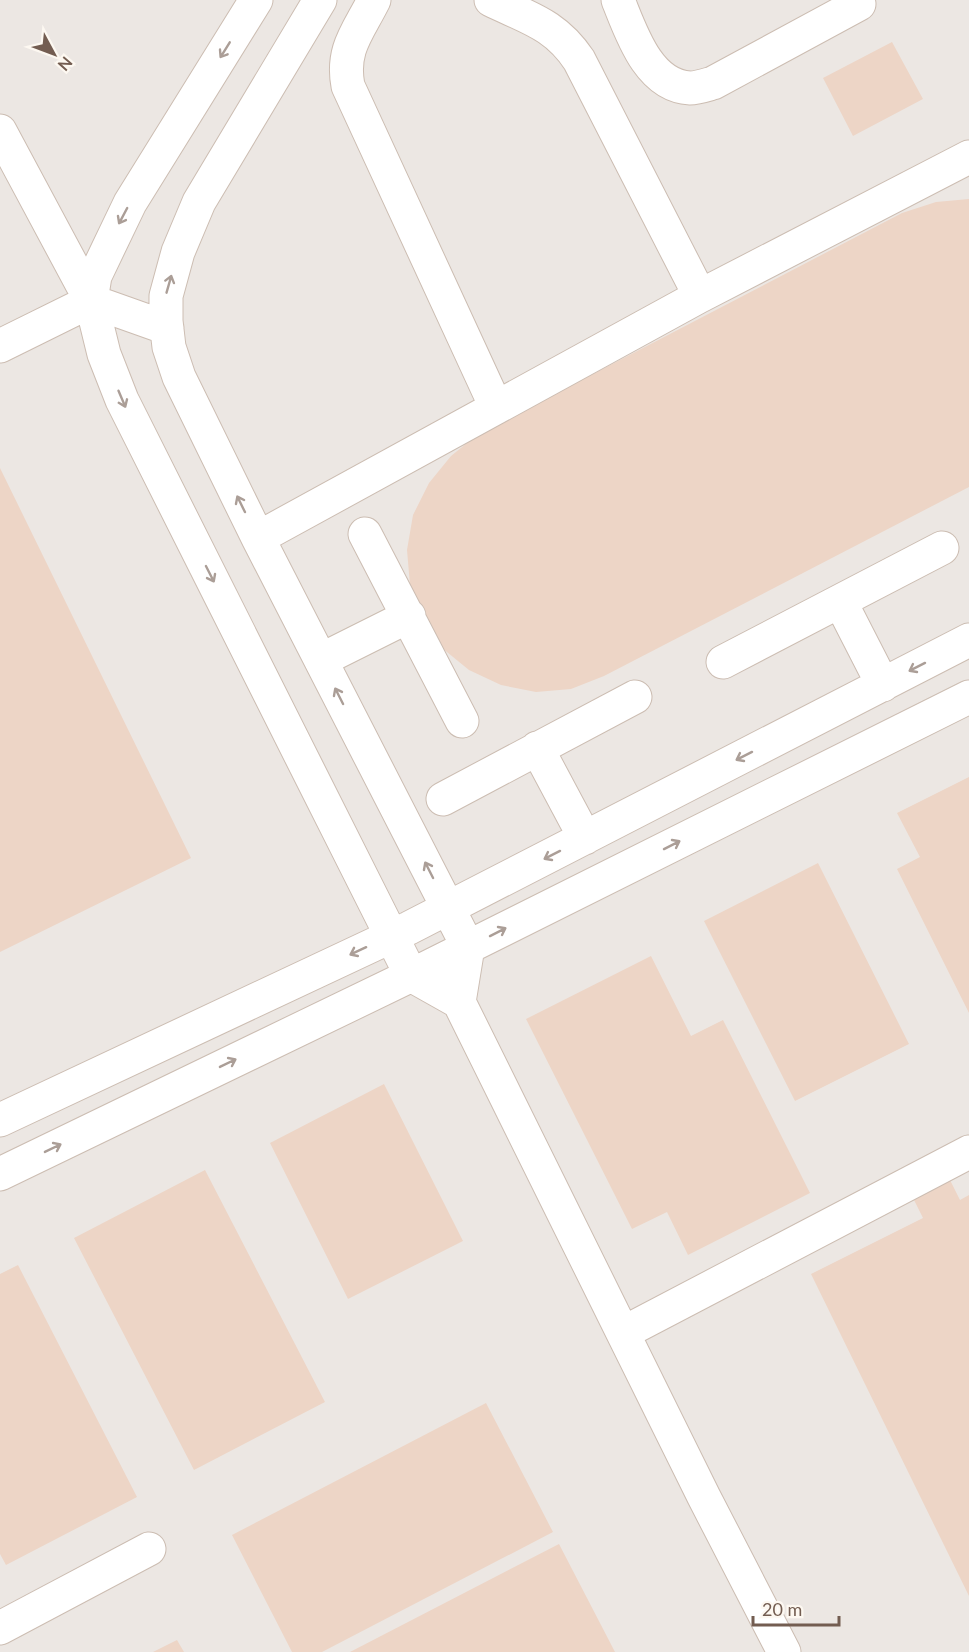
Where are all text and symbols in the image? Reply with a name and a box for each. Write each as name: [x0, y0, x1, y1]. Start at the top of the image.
north arrow: [24, 24, 84, 84]
one-way arrow: [219, 41, 231, 58]
text: N: [54, 53, 77, 75]
one-way arrow: [117, 207, 129, 225]
one-way arrow: [164, 275, 176, 294]
one-way arrow: [117, 390, 128, 408]
one-way arrow: [235, 495, 247, 513]
one-way arrow: [204, 564, 216, 582]
one-way arrow: [909, 661, 926, 673]
one-way arrow: [333, 688, 345, 706]
one-way arrow: [735, 751, 753, 763]
one-way arrow: [663, 839, 681, 850]
one-way arrow: [543, 850, 561, 861]
one-way arrow: [423, 861, 434, 879]
one-way arrow: [488, 926, 506, 937]
one-way arrow: [350, 946, 368, 958]
one-way arrow: [219, 1057, 237, 1069]
one-way arrow: [43, 1142, 61, 1154]
scale bar: [753, 1589, 838, 1627]
text: 20 m: [762, 1598, 802, 1620]

